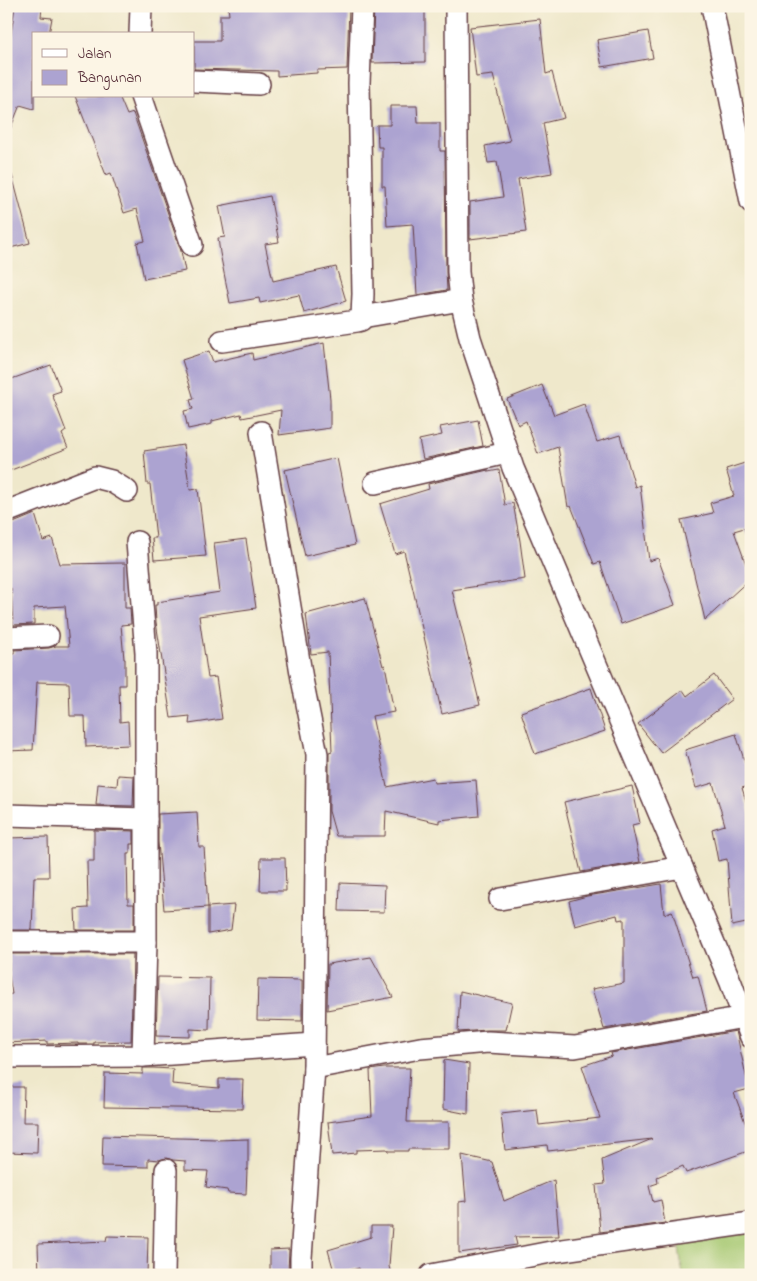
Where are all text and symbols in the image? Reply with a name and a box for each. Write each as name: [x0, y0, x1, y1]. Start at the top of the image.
legend: [32, 32, 195, 98]
text: Jalan: [78, 43, 111, 65]
text: Bangunan: [77, 67, 142, 90]

